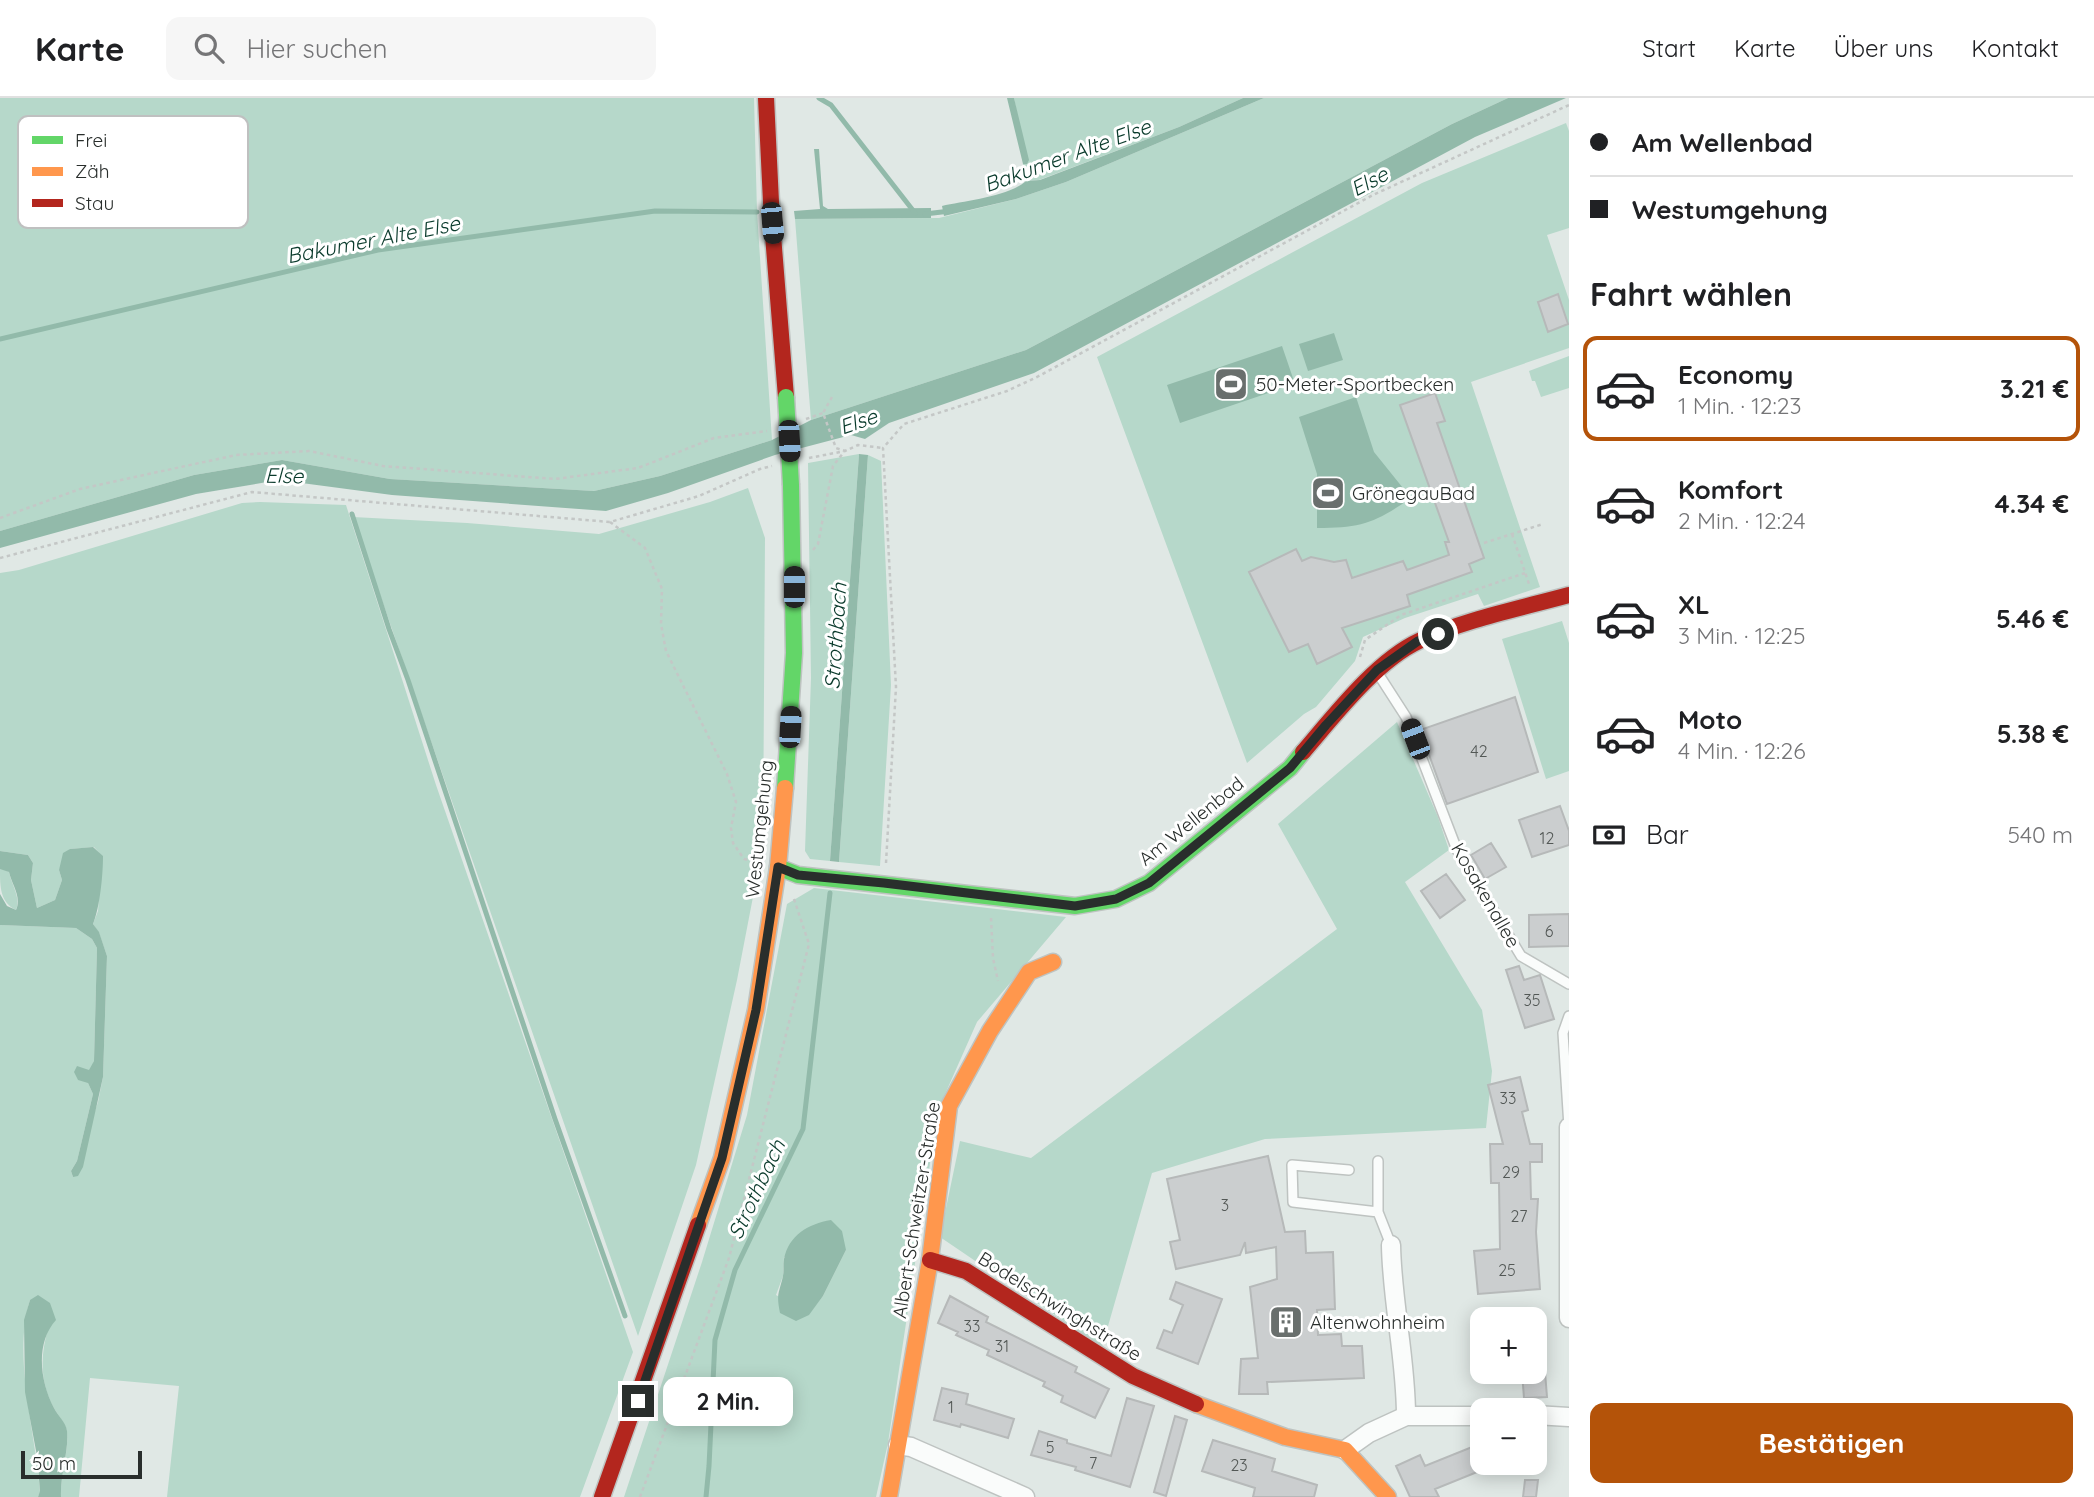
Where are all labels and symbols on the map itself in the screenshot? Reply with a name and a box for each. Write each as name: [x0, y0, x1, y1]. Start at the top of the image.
water label: Bakumer Alte Else: [980, 112, 1155, 197]
legend: [18, 116, 248, 228]
text: Frei: [75, 128, 107, 152]
text: Zäh: [75, 159, 110, 183]
water label: Else: [1346, 160, 1393, 202]
text: Stau: [75, 191, 114, 215]
car: [760, 201, 785, 245]
water label: Bakumer Alte Else: [284, 209, 463, 269]
sports icon: 50-Meter-Sportbecken: [1212, 365, 1250, 403]
place label: 50-Meter-Sportbecken: [1256, 372, 1454, 396]
water label: Else: [836, 402, 881, 440]
car: [778, 419, 801, 463]
water label: Else: [265, 462, 305, 488]
sports icon: GrönegauBad: [1309, 474, 1347, 512]
place label: GrönegauBad: [1352, 481, 1475, 505]
car: [784, 566, 805, 608]
water label: Strothbach: [818, 581, 852, 690]
route start: [1422, 618, 1454, 650]
car: [779, 705, 802, 749]
car: [1398, 716, 1433, 762]
house number: 42: [1470, 741, 1488, 761]
street label: Westumgehung: [740, 759, 778, 899]
street label: Am Wellenbad: [1134, 771, 1248, 871]
house number: 12: [1540, 828, 1555, 848]
street label: Kosakenallee: [1446, 838, 1526, 952]
house number: 6: [1545, 921, 1554, 941]
house number: 35: [1523, 990, 1541, 1010]
house number: 33: [1500, 1088, 1516, 1108]
street label: Albert-Schweitzer-Straße: [887, 1100, 945, 1320]
water label: Strothbach: [722, 1134, 791, 1243]
house number: 29: [1502, 1162, 1520, 1182]
house number: 3: [1221, 1195, 1229, 1215]
house number: 27: [1511, 1206, 1527, 1226]
street label: Bodelschwinghstraße: [974, 1246, 1146, 1366]
house number: 25: [1498, 1260, 1516, 1280]
building icon: Altenwohnheim: [1267, 1303, 1305, 1341]
place label: Altenwohnheim: [1310, 1310, 1445, 1334]
house number: 33: [964, 1316, 980, 1336]
house number: 31: [995, 1336, 1009, 1356]
callout: 2 Min.: [662, 1376, 792, 1426]
route end: [622, 1385, 654, 1417]
house number: 1: [948, 1397, 954, 1417]
house number: 5: [1046, 1437, 1054, 1457]
scale bar: [21, 1448, 142, 1480]
house number: 7: [1089, 1453, 1097, 1473]
house number: 23: [1230, 1455, 1248, 1475]

